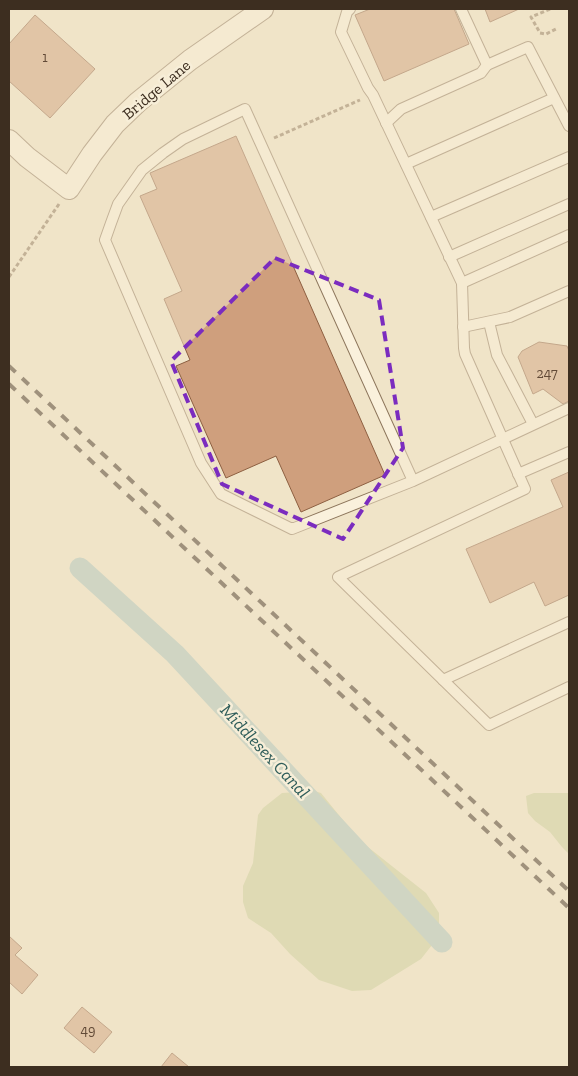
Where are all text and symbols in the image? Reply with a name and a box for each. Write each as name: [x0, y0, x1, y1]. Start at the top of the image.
house number: 1: [42, 49, 48, 66]
street label: Bridge Lane: [119, 56, 194, 123]
house number: 247: [536, 365, 558, 382]
water label: Middlesex Canal: [216, 699, 314, 803]
house number: 49: [81, 1022, 95, 1039]

